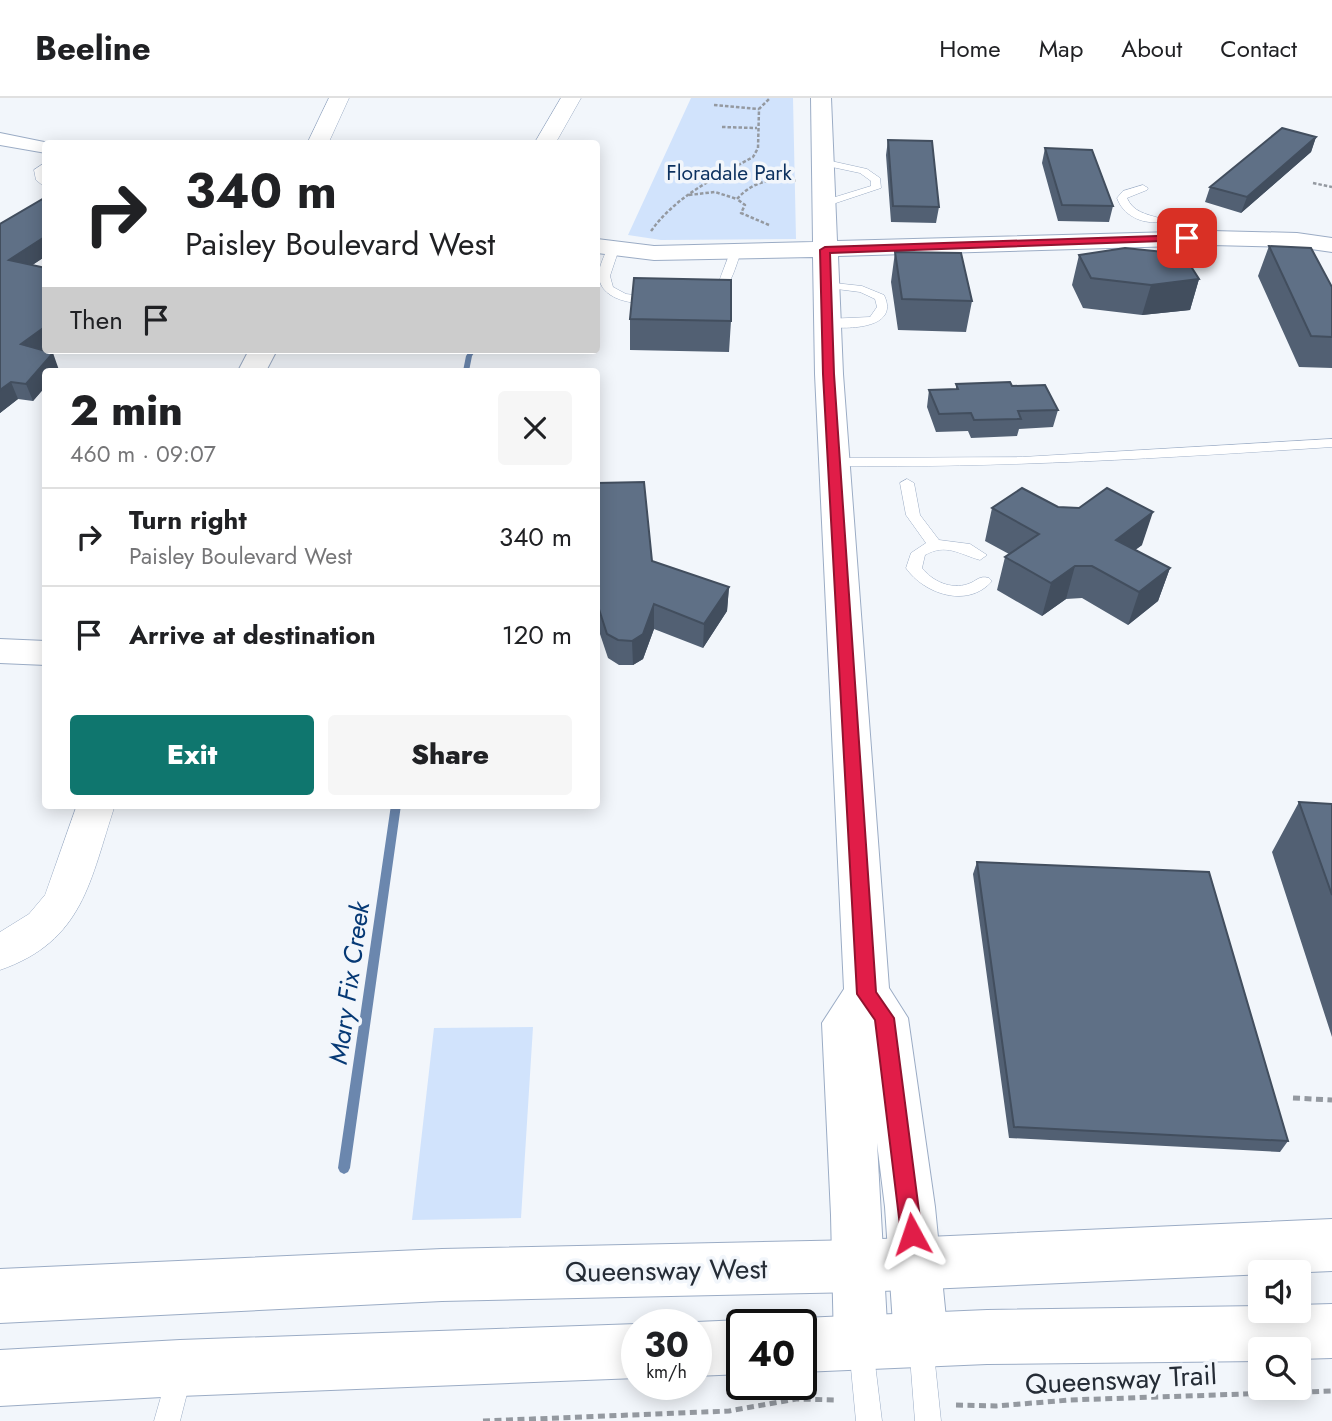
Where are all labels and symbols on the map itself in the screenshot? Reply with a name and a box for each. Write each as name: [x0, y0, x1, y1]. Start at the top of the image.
park label: Floradale Park: [666, 158, 793, 188]
pin: [1157, 208, 1217, 268]
water label: Mary Fix Creek: [319, 898, 379, 1067]
position arrow: [875, 1197, 949, 1271]
street label: Queensway West: [564, 1248, 768, 1293]
speed limit sign: 40: [726, 1309, 817, 1400]
street label: Queensway Trail: [1024, 1354, 1218, 1405]

